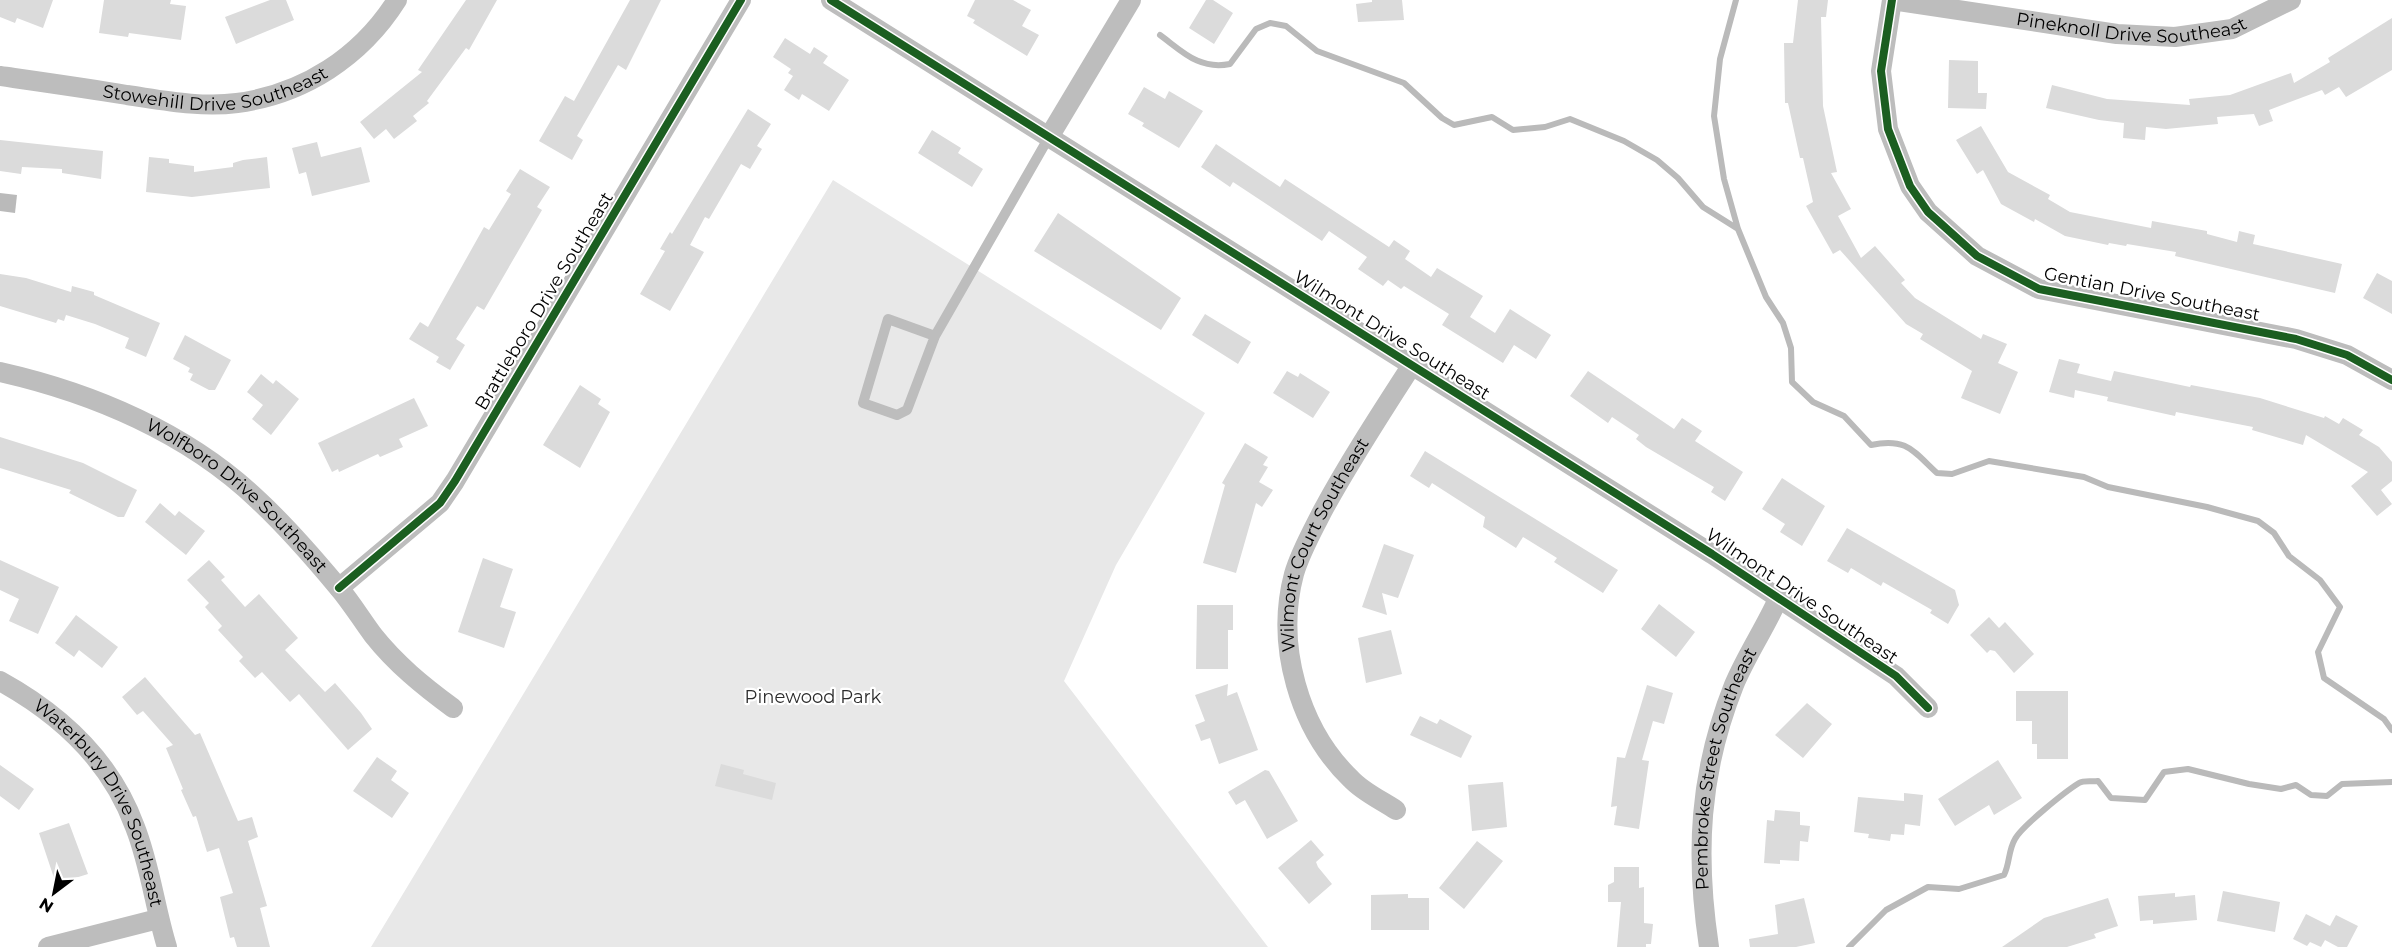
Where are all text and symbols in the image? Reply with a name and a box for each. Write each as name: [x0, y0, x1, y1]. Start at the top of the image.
street label: Pineknoll Drive Southeast: [2015, 8, 2250, 48]
street label: Stowehill Drive Southeast: [101, 62, 332, 116]
street label: Brattleboro Drive Southeast: [470, 188, 618, 414]
street label: Gentian Drive Southeast: [2042, 262, 2262, 326]
street label: Wilmont Drive Southeast: [1290, 266, 1494, 404]
street label: Wolfboro Drive Southeast: [142, 414, 332, 577]
street label: Wilmont Court Southeast: [1276, 434, 1374, 653]
street label: Wilmont Drive Southeast: [1702, 523, 1902, 669]
street label: Pembroke Street Southeast: [1690, 644, 1761, 891]
park label: Pinewood Park: [745, 686, 882, 708]
street label: Waterbury Drive Southeast: [29, 694, 167, 909]
north arrow: [24, 863, 84, 923]
text: N: [36, 894, 57, 917]

